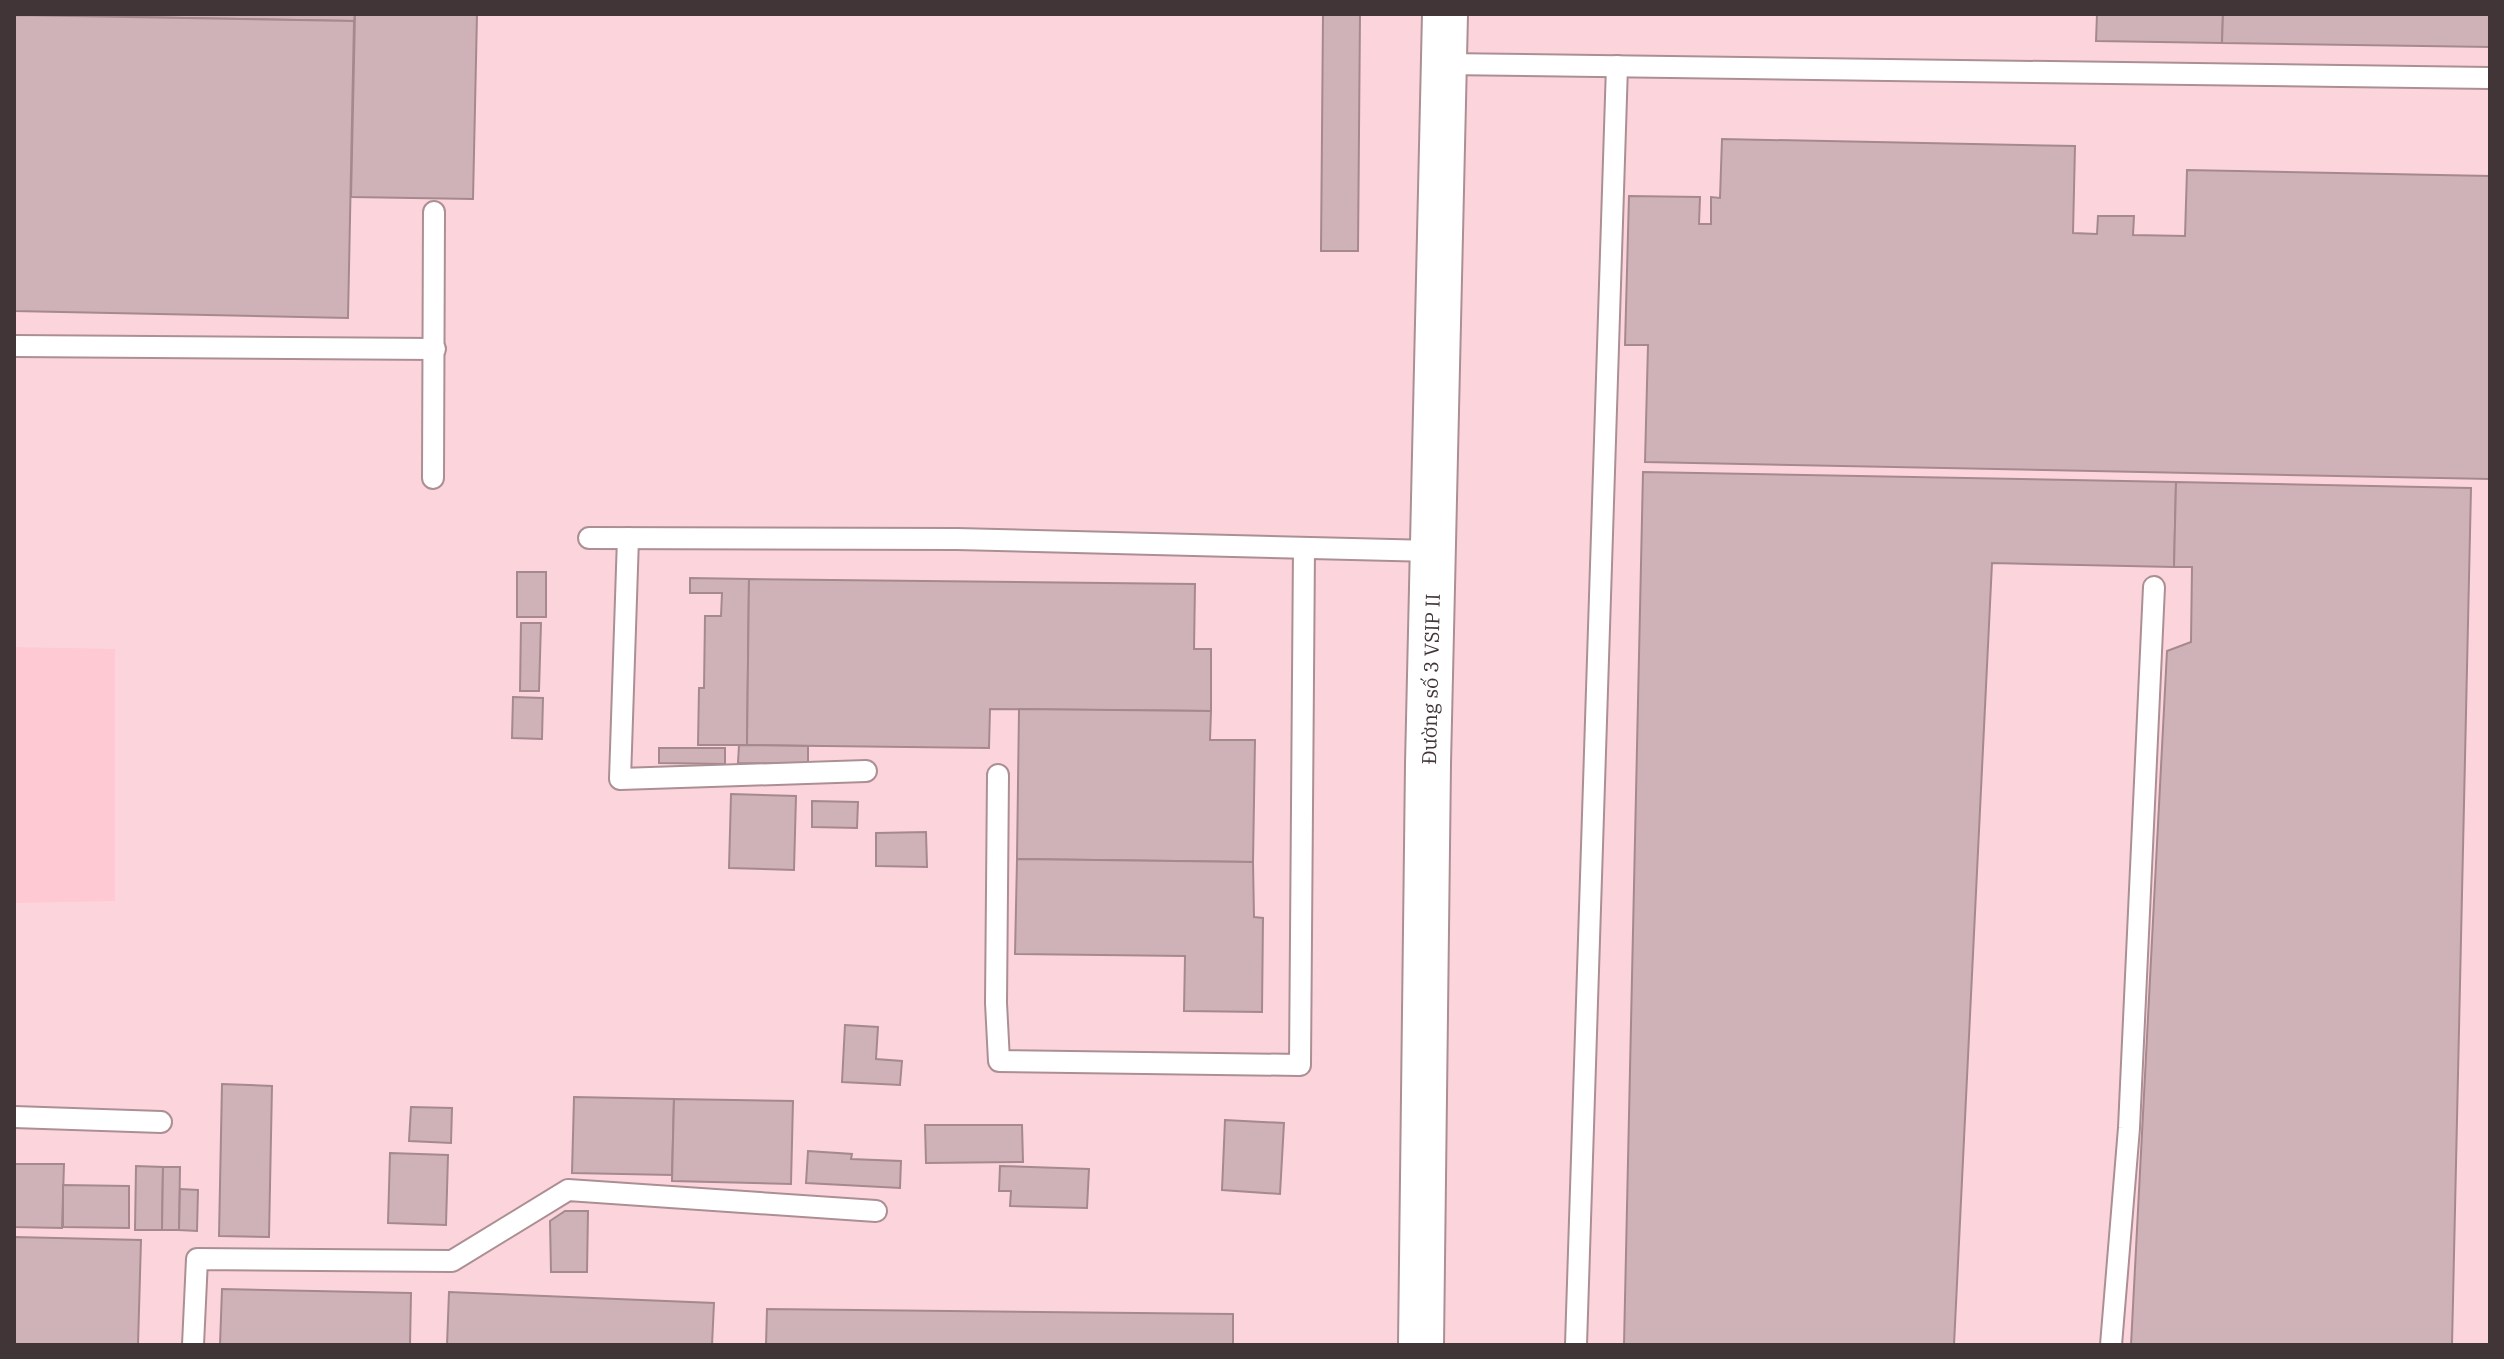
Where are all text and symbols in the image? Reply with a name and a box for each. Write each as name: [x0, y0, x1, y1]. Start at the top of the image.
street label: Đường số 3 VSIP II: [1414, 593, 1445, 765]

